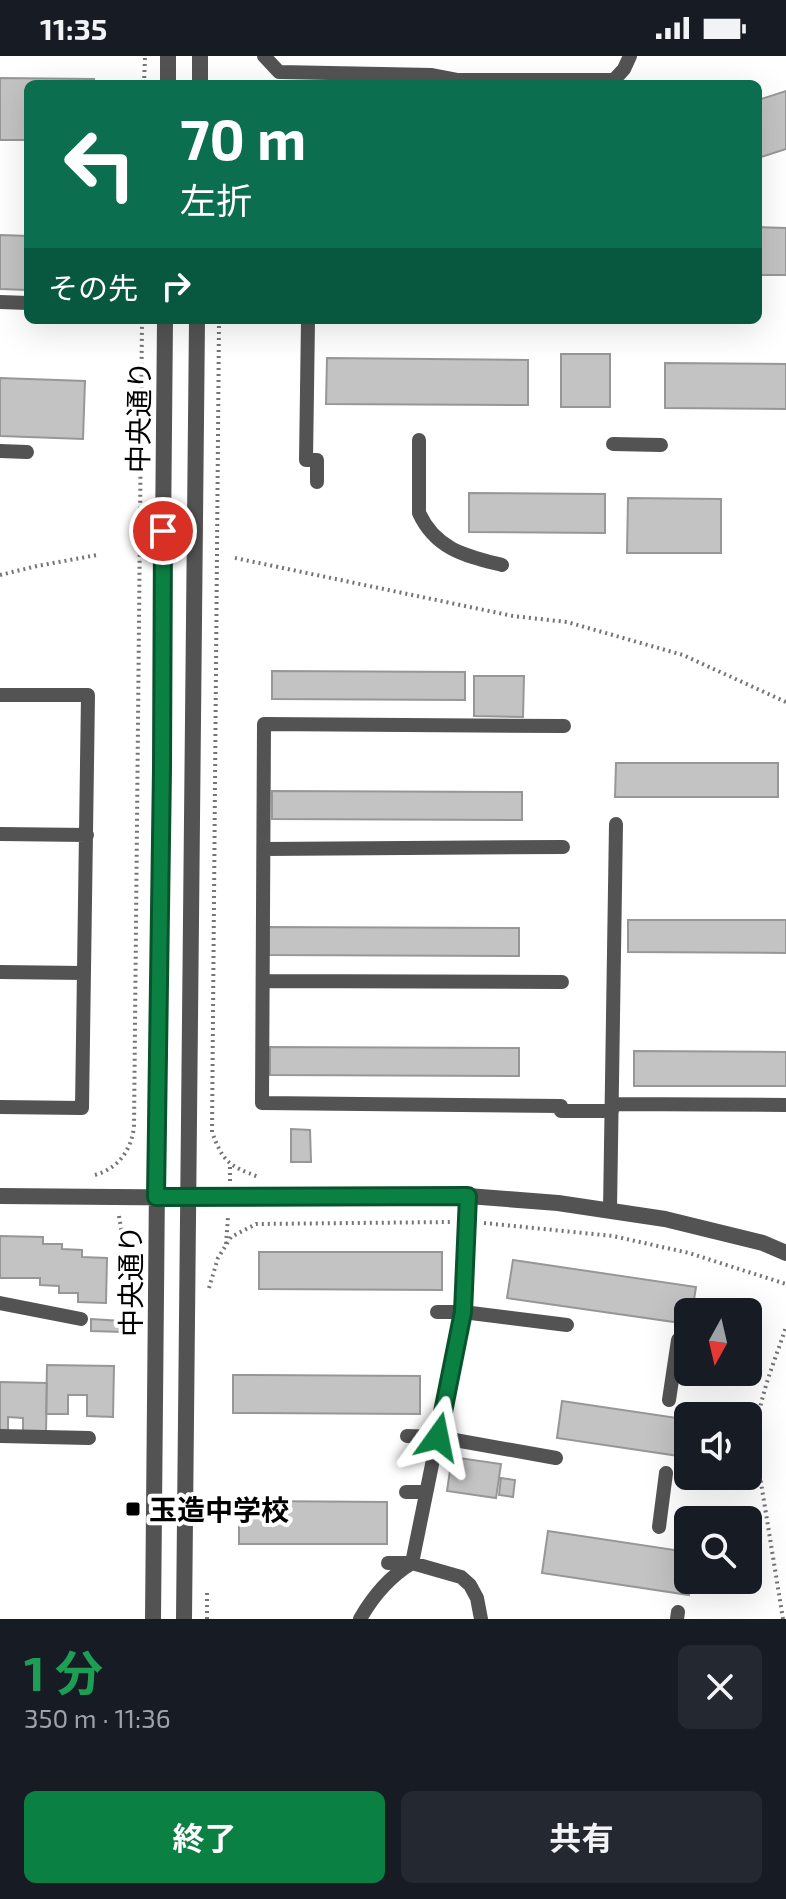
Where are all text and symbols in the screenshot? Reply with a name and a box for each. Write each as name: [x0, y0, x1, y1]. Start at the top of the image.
text: 11:35: [40, 10, 107, 46]
text: 70 m: [180, 104, 306, 171]
icon: left: [48, 112, 152, 216]
text: 左折: [180, 178, 252, 221]
icon: right: [154, 264, 198, 308]
text: その先: [48, 269, 138, 305]
street label: 中央通り: [120, 361, 156, 473]
pin: [129, 497, 197, 565]
icon: arrive: [141, 509, 185, 553]
street label: 中央通り: [113, 1225, 147, 1337]
north arrow: [674, 1298, 762, 1386]
map controls: [674, 1298, 762, 1594]
position arrow: [396, 1395, 480, 1479]
button: sound: [674, 1402, 762, 1490]
place label: 玉造中学校: [149, 1492, 289, 1526]
marker: 玉造中学校: [124, 1500, 142, 1518]
button: search: [674, 1506, 762, 1594]
text: 1 分: [24, 1643, 103, 1701]
button: close: [678, 1645, 762, 1729]
text: 350 m · 11:36: [24, 1702, 171, 1733]
button: 終了: [24, 1791, 385, 1883]
button: 共有: [401, 1791, 762, 1883]

